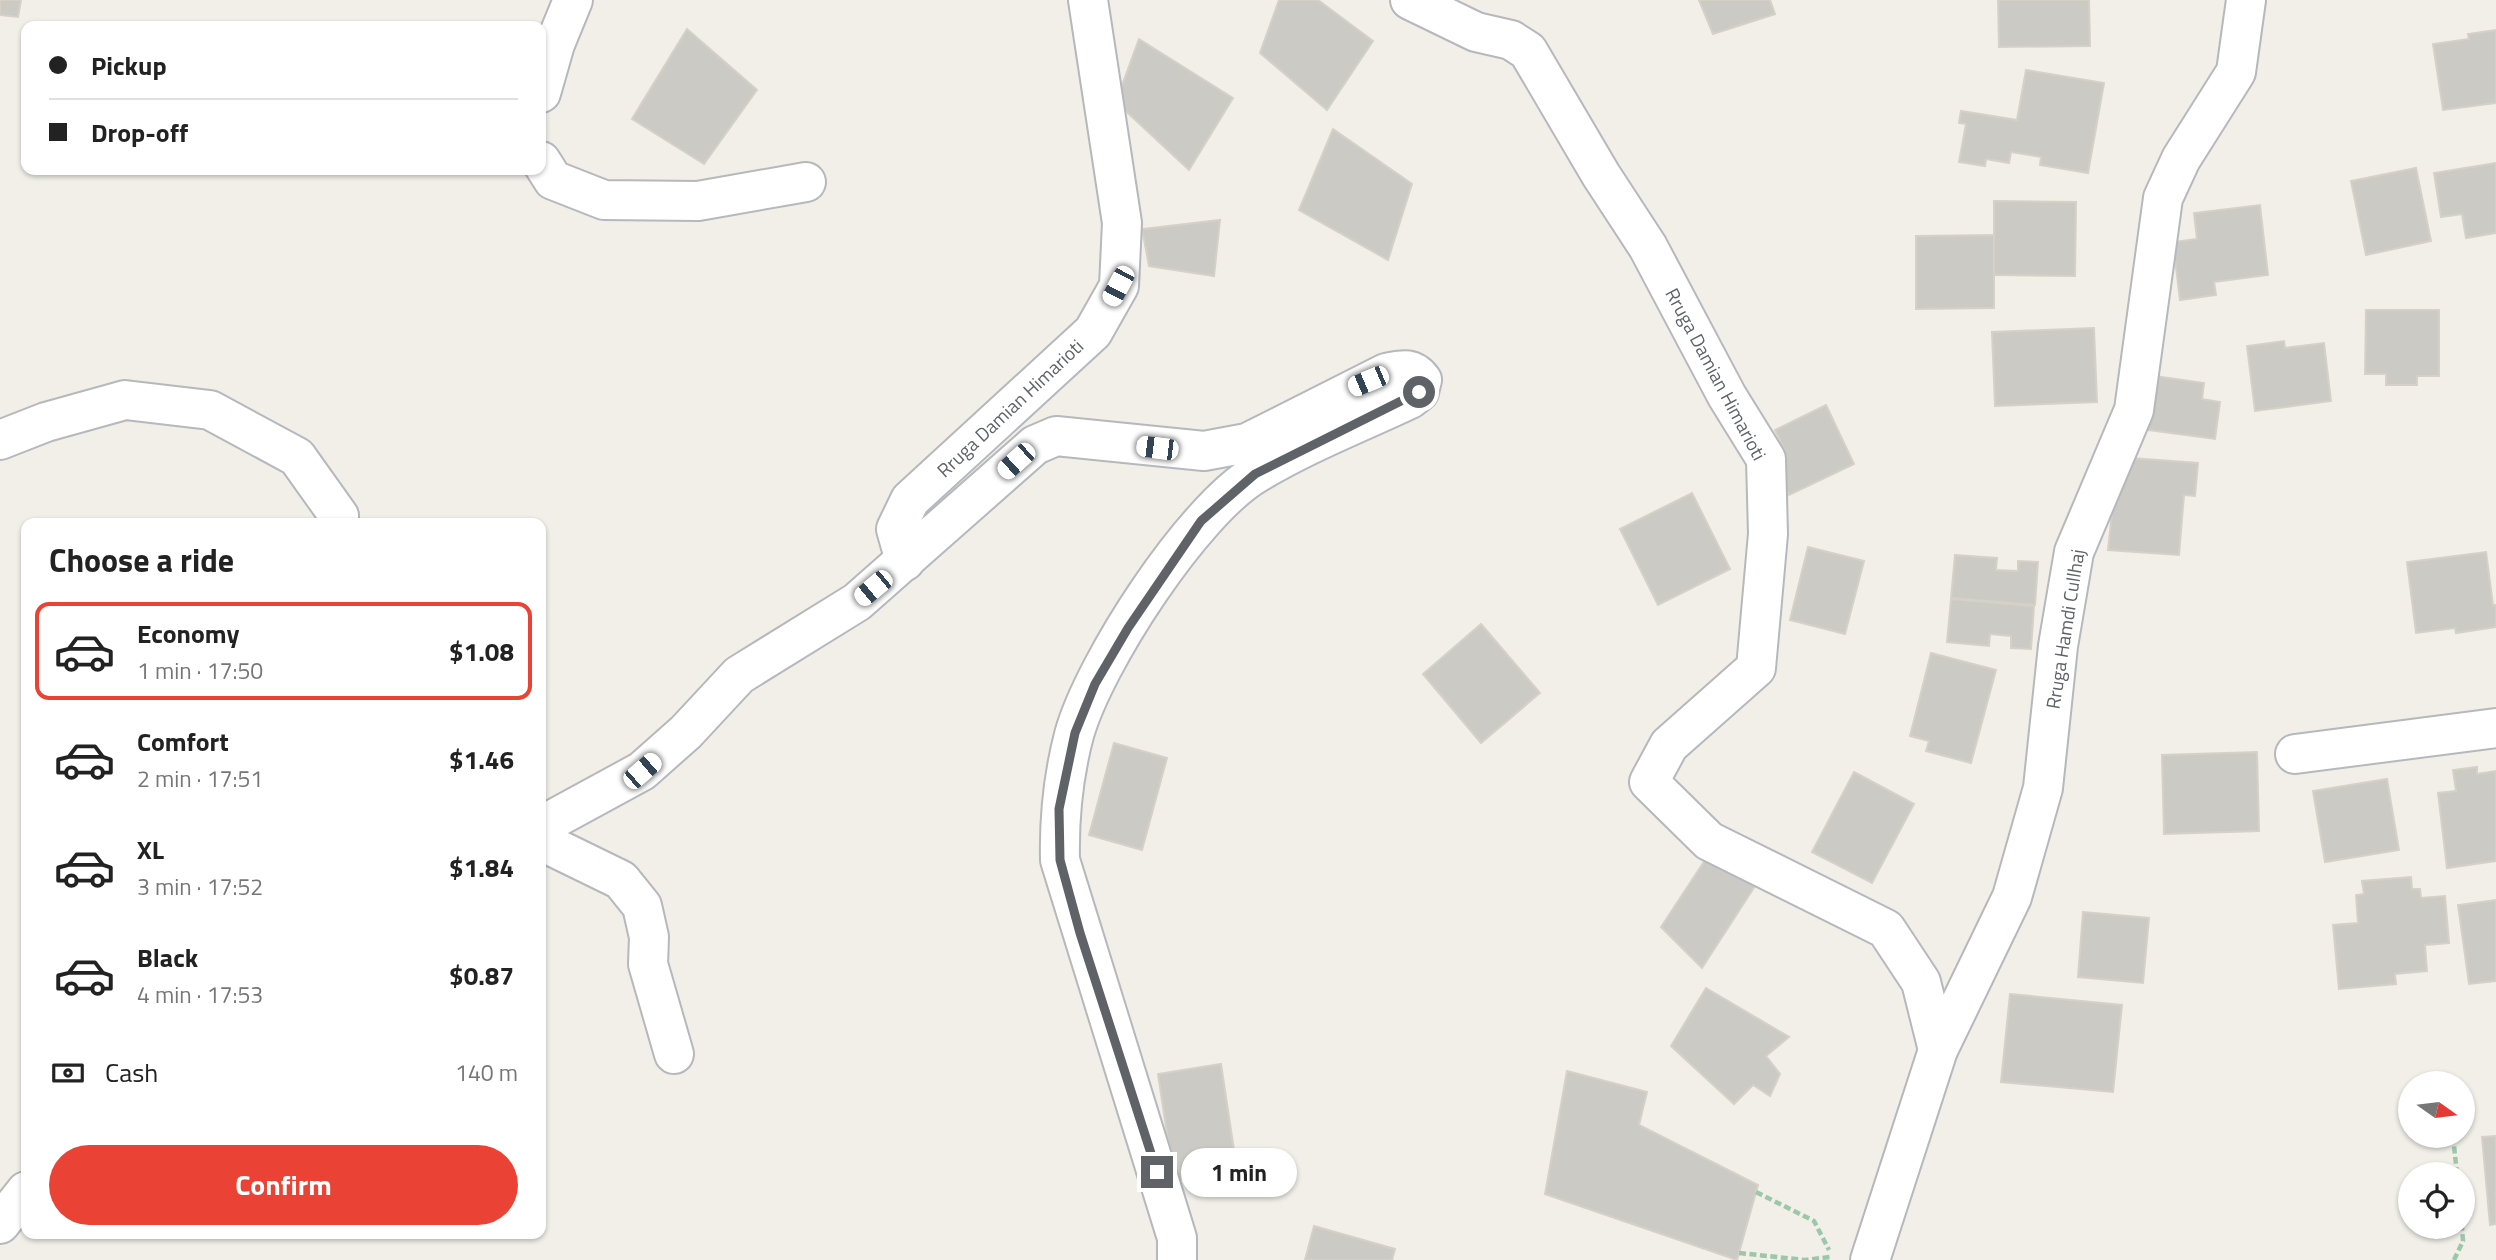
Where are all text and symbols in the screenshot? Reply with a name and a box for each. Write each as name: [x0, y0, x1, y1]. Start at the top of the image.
text: Pickup: [91, 46, 167, 85]
text: Drop-off: [91, 113, 188, 152]
car: [1099, 263, 1138, 309]
street label: Rruga Damian Himarioti: [1659, 282, 1774, 465]
street label: Rruga Damian Himarioti: [930, 332, 1090, 484]
car: [1345, 363, 1392, 399]
route start: [1403, 376, 1435, 408]
car: [1135, 435, 1180, 461]
car: [994, 439, 1039, 483]
text: Choose a ride: [49, 536, 234, 584]
street label: Rruga Hamdi Cullhaj: [2038, 547, 2091, 711]
car: [851, 566, 896, 610]
text: Economy: [137, 614, 239, 653]
icon: car: [53, 620, 116, 683]
text: $1.08: [449, 632, 514, 671]
text: 1 min · 17:50: [137, 653, 263, 688]
text: Comfort: [137, 722, 229, 761]
icon: car: [53, 728, 116, 791]
text: $1.46: [449, 740, 514, 779]
car: [620, 749, 665, 793]
text: 2 min · 17:51: [137, 761, 263, 796]
text: XL: [137, 830, 164, 869]
icon: car: [53, 836, 116, 899]
text: $1.84: [449, 848, 514, 887]
text: 3 min · 17:52: [137, 869, 263, 904]
text: Black: [137, 938, 198, 977]
icon: car: [53, 944, 116, 1007]
text: $0.87: [449, 956, 514, 995]
text: 4 min · 17:53: [137, 977, 263, 1012]
text: Cash: [105, 1053, 158, 1092]
icon: cash: [49, 1054, 87, 1092]
text: 140 m: [455, 1055, 518, 1090]
north arrow: [2398, 1071, 2474, 1148]
map controls: [2398, 1071, 2475, 1239]
button: Confirm: [49, 1145, 518, 1225]
callout: 1 min: [1182, 1148, 1297, 1196]
text: 1 min: [1211, 1155, 1267, 1190]
route end: [1141, 1156, 1173, 1188]
button: locate: [2398, 1162, 2475, 1239]

